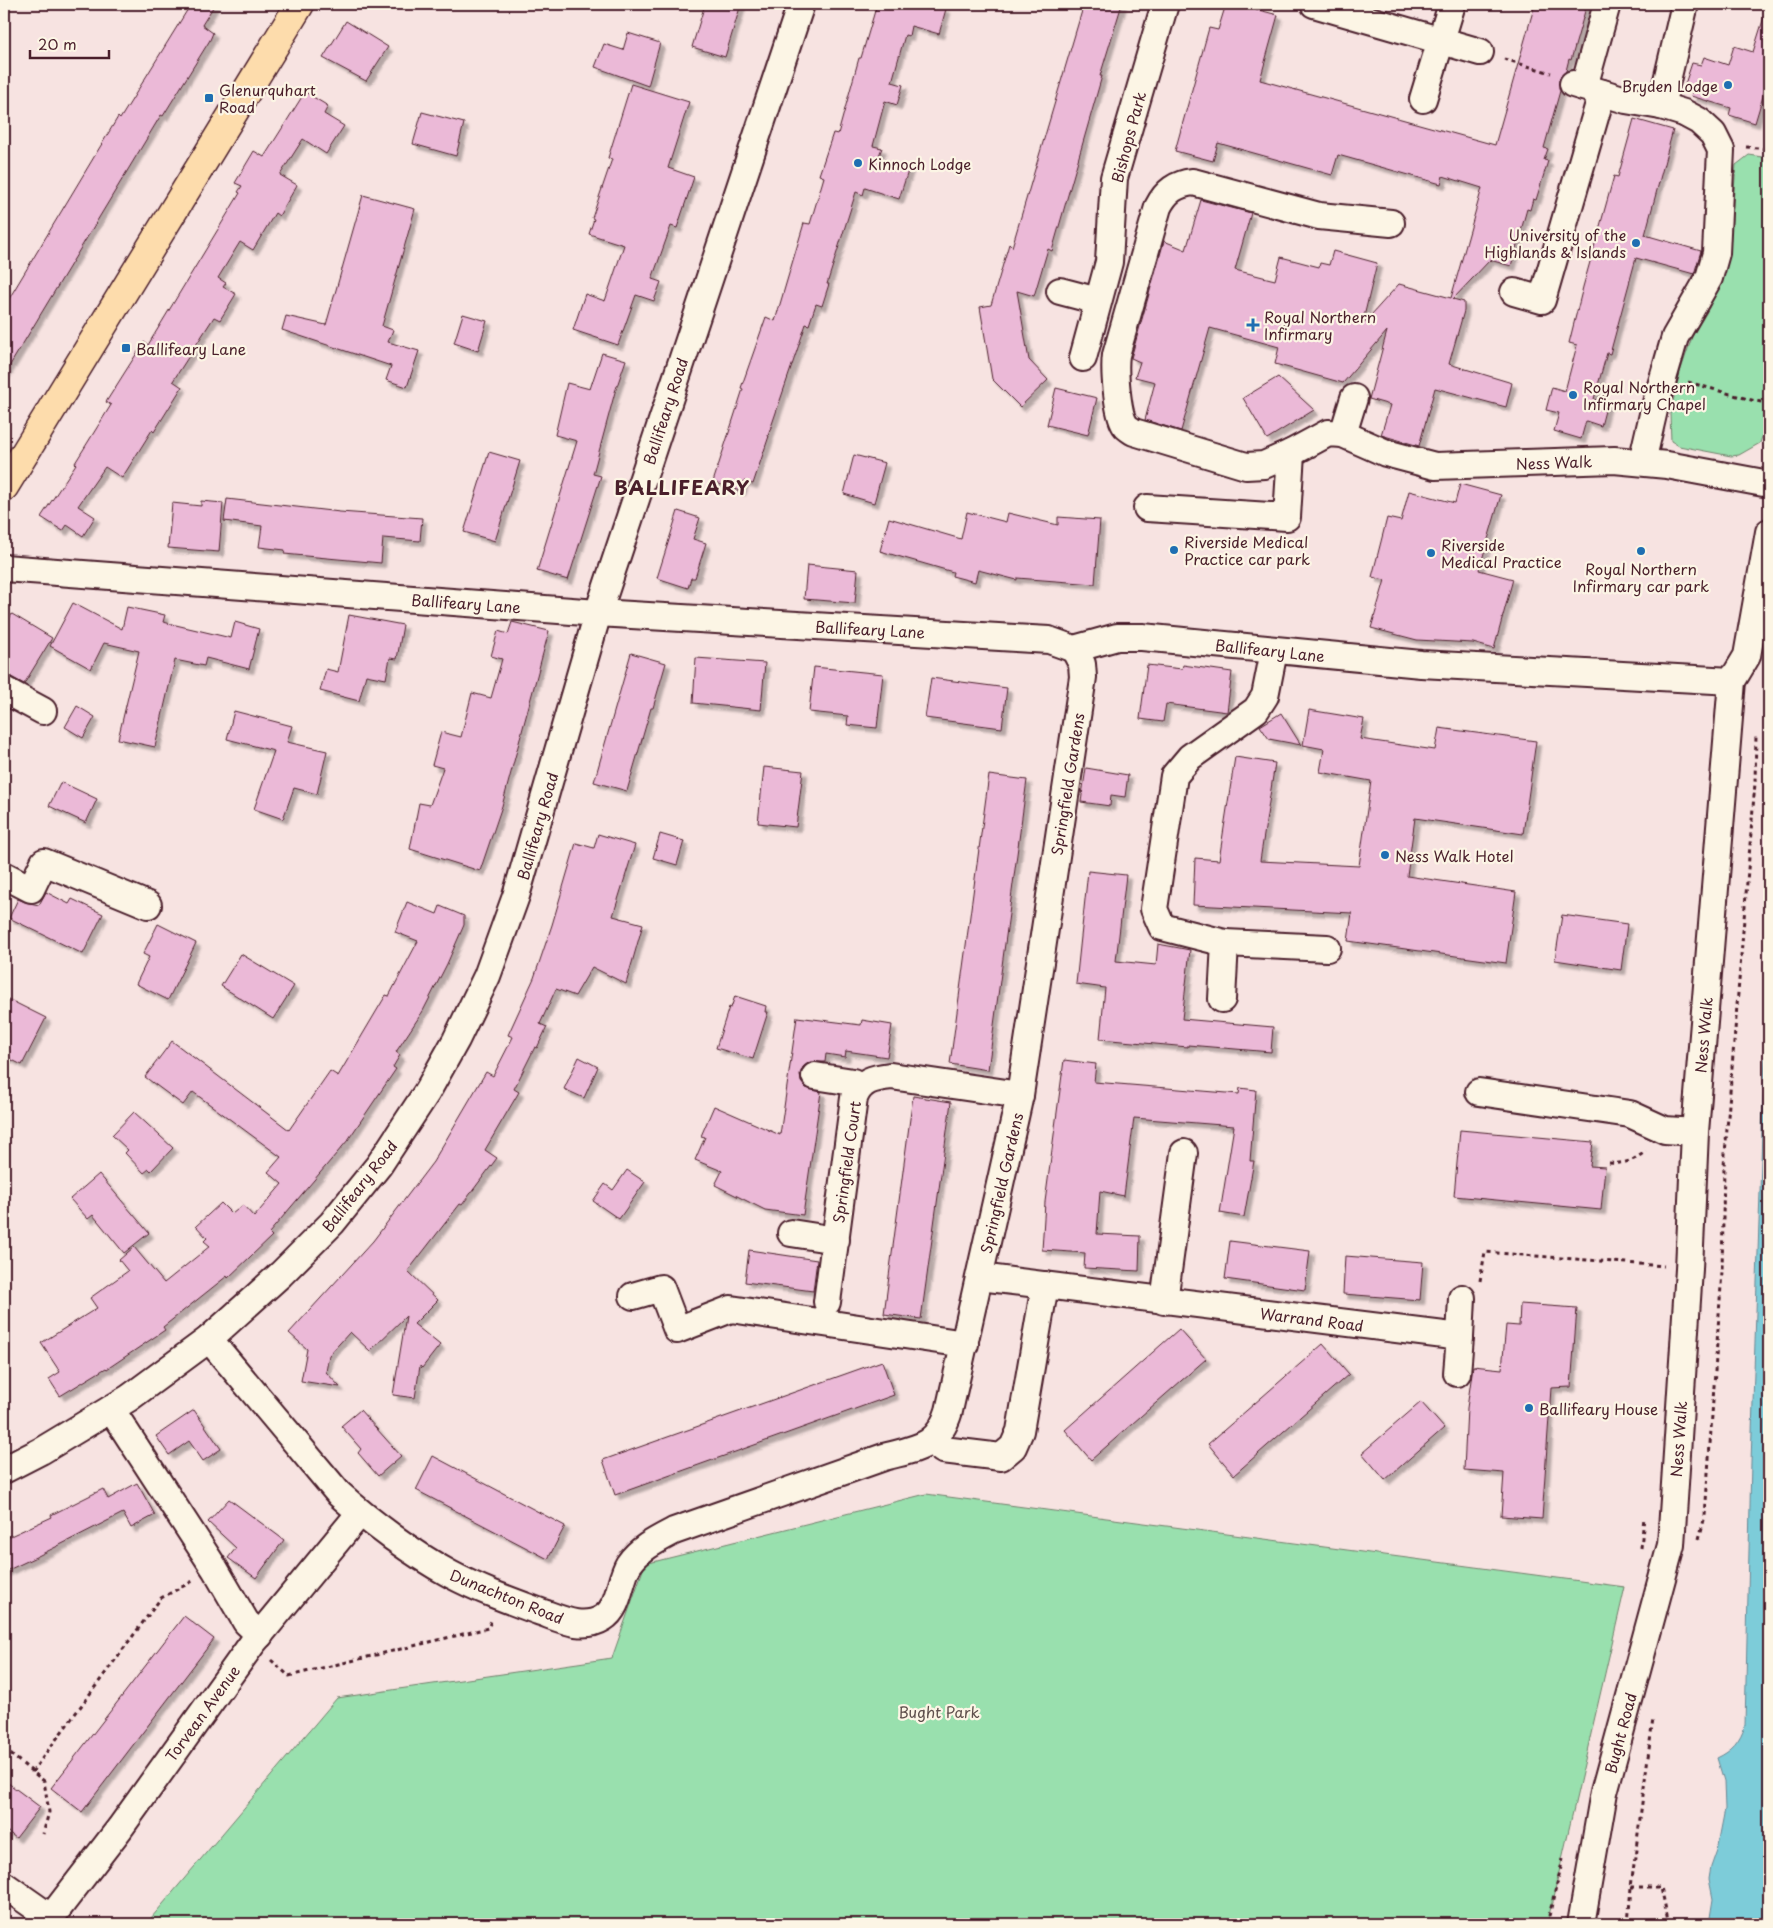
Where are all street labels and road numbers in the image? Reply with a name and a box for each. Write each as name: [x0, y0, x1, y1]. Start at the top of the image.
street label: Bishops Park: [1105, 89, 1151, 185]
street label: Ballifeary Road: [637, 355, 693, 467]
street label: Ness Walk: [1515, 449, 1593, 475]
street label: Ballifeary Lane: [410, 588, 522, 618]
street label: Ballifeary Lane: [814, 615, 926, 643]
street label: Ballifeary Lane: [1214, 633, 1326, 667]
street label: Springfield Gardens: [1044, 711, 1090, 857]
street label: Ballifeary Road: [511, 769, 563, 883]
street label: Ness Walk: [1688, 996, 1718, 1074]
street label: Springfield Court: [826, 1100, 866, 1224]
street label: Springfield Gardens: [974, 1110, 1028, 1256]
street label: Ballifeary Road: [316, 1135, 402, 1237]
street label: Warrand Road: [1259, 1301, 1365, 1337]
street label: Ness Walk: [1664, 1400, 1692, 1478]
street label: Dunachton Road: [447, 1563, 567, 1629]
street label: Torvean Avenue: [159, 1660, 245, 1766]
street label: Bught Road: [1598, 1690, 1642, 1776]

